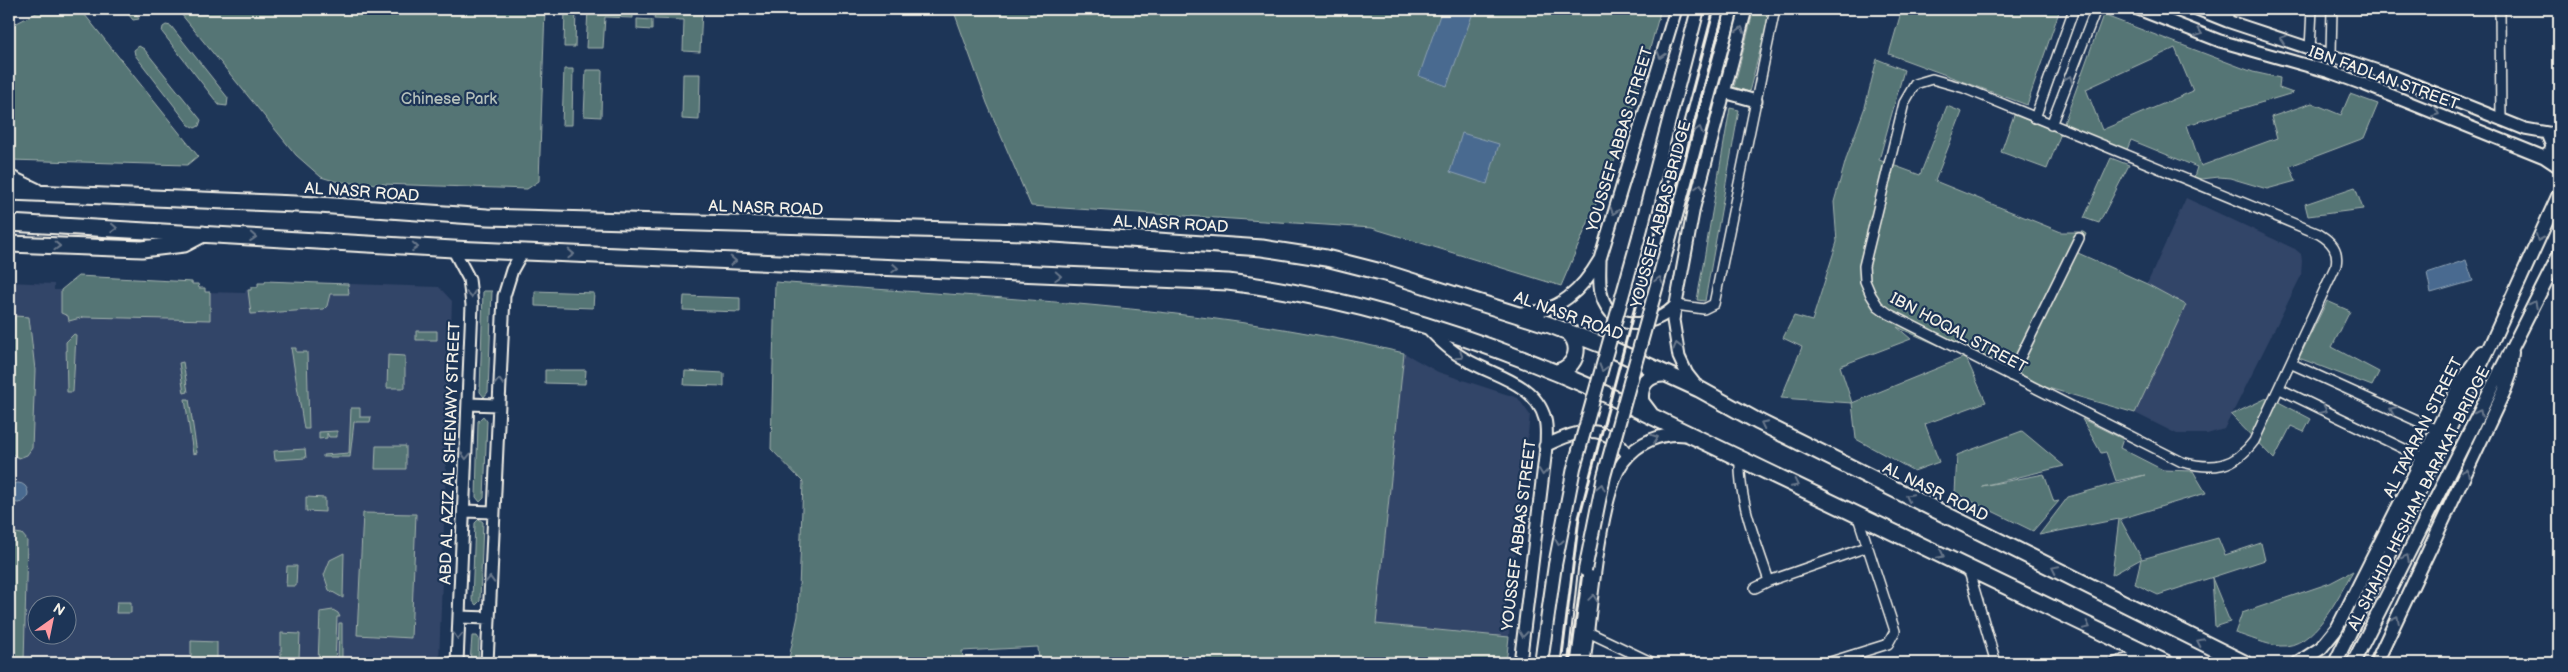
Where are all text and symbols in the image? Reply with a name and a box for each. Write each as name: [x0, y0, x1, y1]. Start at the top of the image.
one-way arrow: [1735, 25, 1746, 34]
one-way arrow: [2195, 27, 2203, 37]
one-way arrow: [2279, 35, 2287, 45]
street label: IBN FADLAN STREET: [2306, 42, 2462, 115]
street label: YOUSSEF ABBAS STREET: [1583, 44, 1658, 235]
one-way arrow: [1657, 51, 1667, 59]
one-way arrow: [2063, 75, 2073, 84]
park label: Chinese Park: [401, 90, 497, 109]
one-way arrow: [2431, 107, 2440, 117]
street label: YOUSSEF ABBAS BRIDGE: [1627, 119, 1696, 311]
one-way arrow: [1694, 126, 1704, 134]
street label: AL NASR ROAD: [304, 179, 420, 206]
one-way arrow: [1694, 183, 1704, 191]
street label: AL NASR ROAD: [708, 197, 824, 220]
one-way arrow: [1610, 206, 1620, 215]
street label: AL NASR ROAD: [1113, 212, 1229, 237]
one-way arrow: [110, 223, 118, 234]
one-way arrow: [249, 231, 257, 242]
one-way arrow: [2535, 233, 2545, 242]
one-way arrow: [54, 240, 62, 251]
one-way arrow: [411, 241, 419, 252]
one-way arrow: [567, 248, 575, 259]
one-way arrow: [729, 255, 737, 266]
one-way arrow: [892, 263, 900, 274]
one-way arrow: [1054, 270, 1062, 281]
one-way arrow: [1653, 276, 1664, 285]
street label: AL NASR ROAD: [1511, 288, 1626, 345]
street label: IBN HOQAL STREET: [1887, 289, 2030, 378]
one-way arrow: [465, 290, 476, 298]
one-way arrow: [2528, 300, 2538, 309]
street label: ABD AL AZIZ AL SHENAWY STREET: [436, 321, 465, 585]
one-way arrow: [1672, 343, 1682, 351]
one-way arrow: [1455, 350, 1464, 359]
street label: AL TAYARAN STREET: [2380, 354, 2467, 501]
one-way arrow: [1598, 363, 1608, 371]
street label: AL SHAHID HESHAM BARAKAT BRIDGE: [2344, 363, 2495, 634]
one-way arrow: [494, 378, 504, 386]
one-way arrow: [2319, 404, 2328, 414]
one-way arrow: [2389, 405, 2398, 416]
one-way arrow: [2473, 409, 2483, 418]
one-way arrow: [1760, 420, 1769, 430]
one-way arrow: [1650, 434, 1658, 444]
street label: YOUSSEF ABBAS STREET: [1498, 438, 1541, 633]
one-way arrow: [461, 452, 472, 460]
street label: AL NASR ROAD: [1879, 459, 1991, 526]
one-way arrow: [2460, 468, 2470, 477]
one-way arrow: [1538, 469, 1549, 477]
one-way arrow: [1790, 478, 1799, 488]
one-way arrow: [1595, 483, 1606, 492]
one-way arrow: [1905, 493, 1914, 503]
one-way arrow: [1554, 538, 1564, 546]
one-way arrow: [1936, 549, 1945, 559]
one-way arrow: [2400, 554, 2410, 563]
one-way arrow: [2051, 566, 2060, 576]
one-way arrow: [485, 575, 496, 583]
one-way arrow: [1587, 593, 1598, 601]
north arrow: [28, 594, 78, 644]
text: N: [50, 600, 68, 620]
one-way arrow: [2390, 615, 2400, 624]
one-way arrow: [2082, 619, 2091, 630]
one-way arrow: [1518, 630, 1529, 638]
one-way arrow: [453, 632, 463, 640]
one-way arrow: [2196, 638, 2205, 648]

